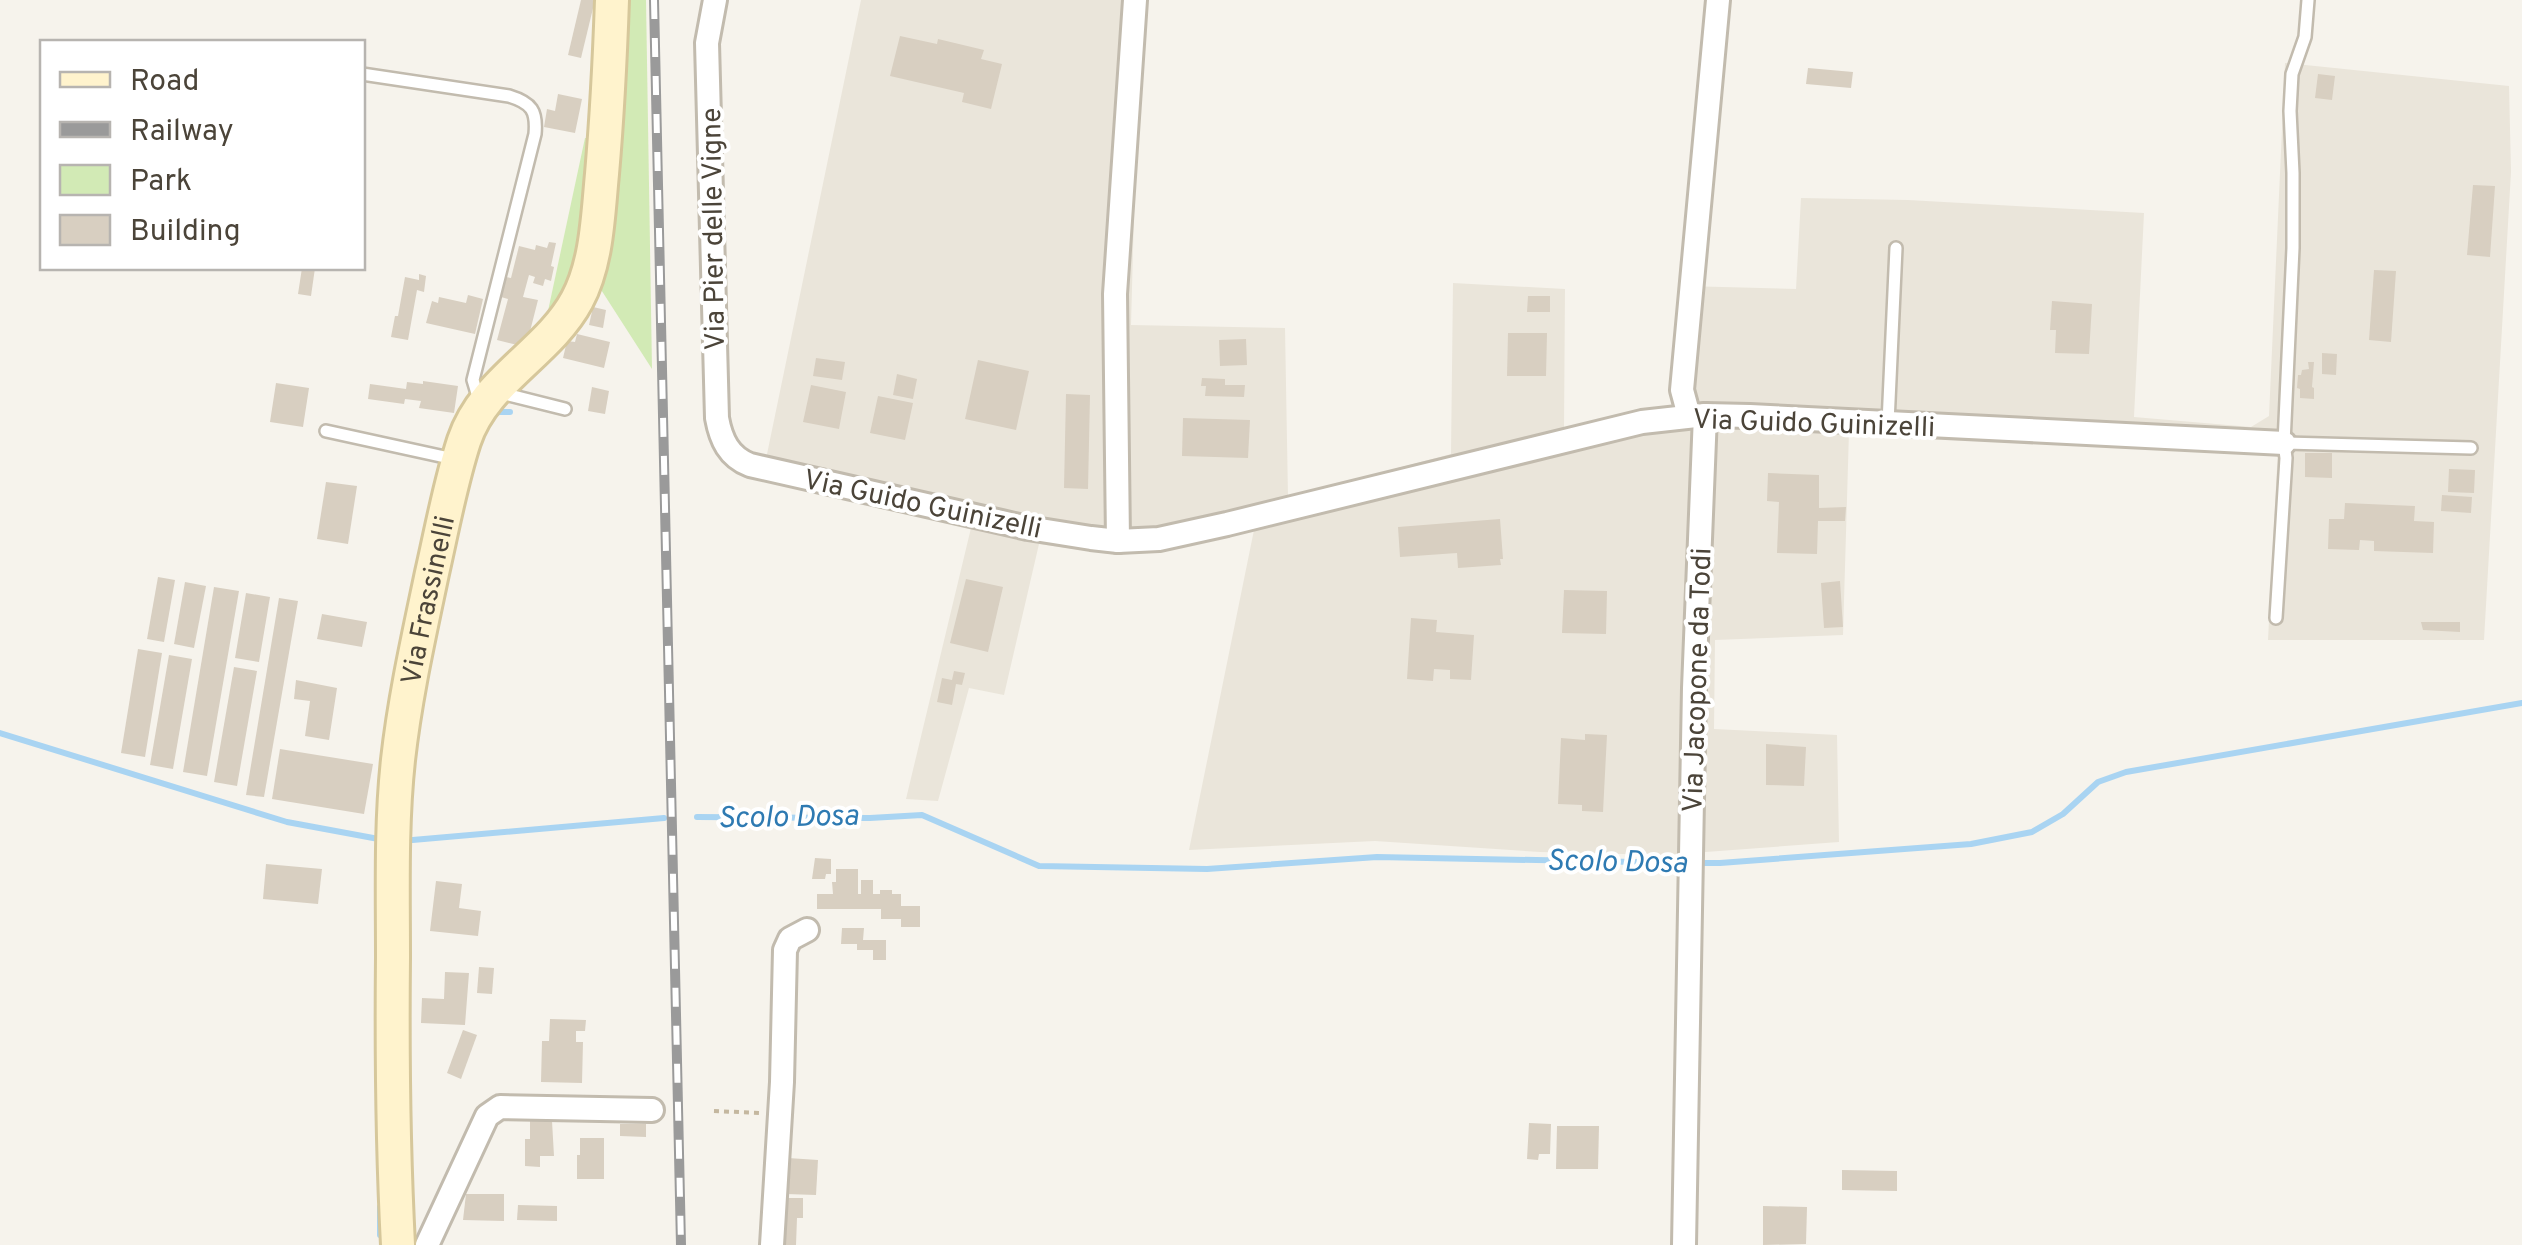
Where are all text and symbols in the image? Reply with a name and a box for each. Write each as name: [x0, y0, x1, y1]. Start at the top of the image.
legend: [40, 40, 365, 270]
text: Road: [130, 64, 199, 101]
street label: Via Pier delle Vigne: [695, 107, 735, 351]
text: Railway: [130, 114, 234, 151]
text: Park: [130, 164, 192, 201]
text: Building: [130, 214, 241, 251]
street label: Via Guido Guinizelli: [1692, 403, 1936, 447]
street label: Via Guido Guinizelli: [800, 463, 1045, 549]
street label: Via Frassinelli: [395, 513, 465, 688]
street label: Via Jacopone da Todi: [1676, 547, 1722, 813]
water label: Scolo Dosa: [717, 799, 859, 838]
water label: Scolo Dosa: [1546, 844, 1688, 883]

